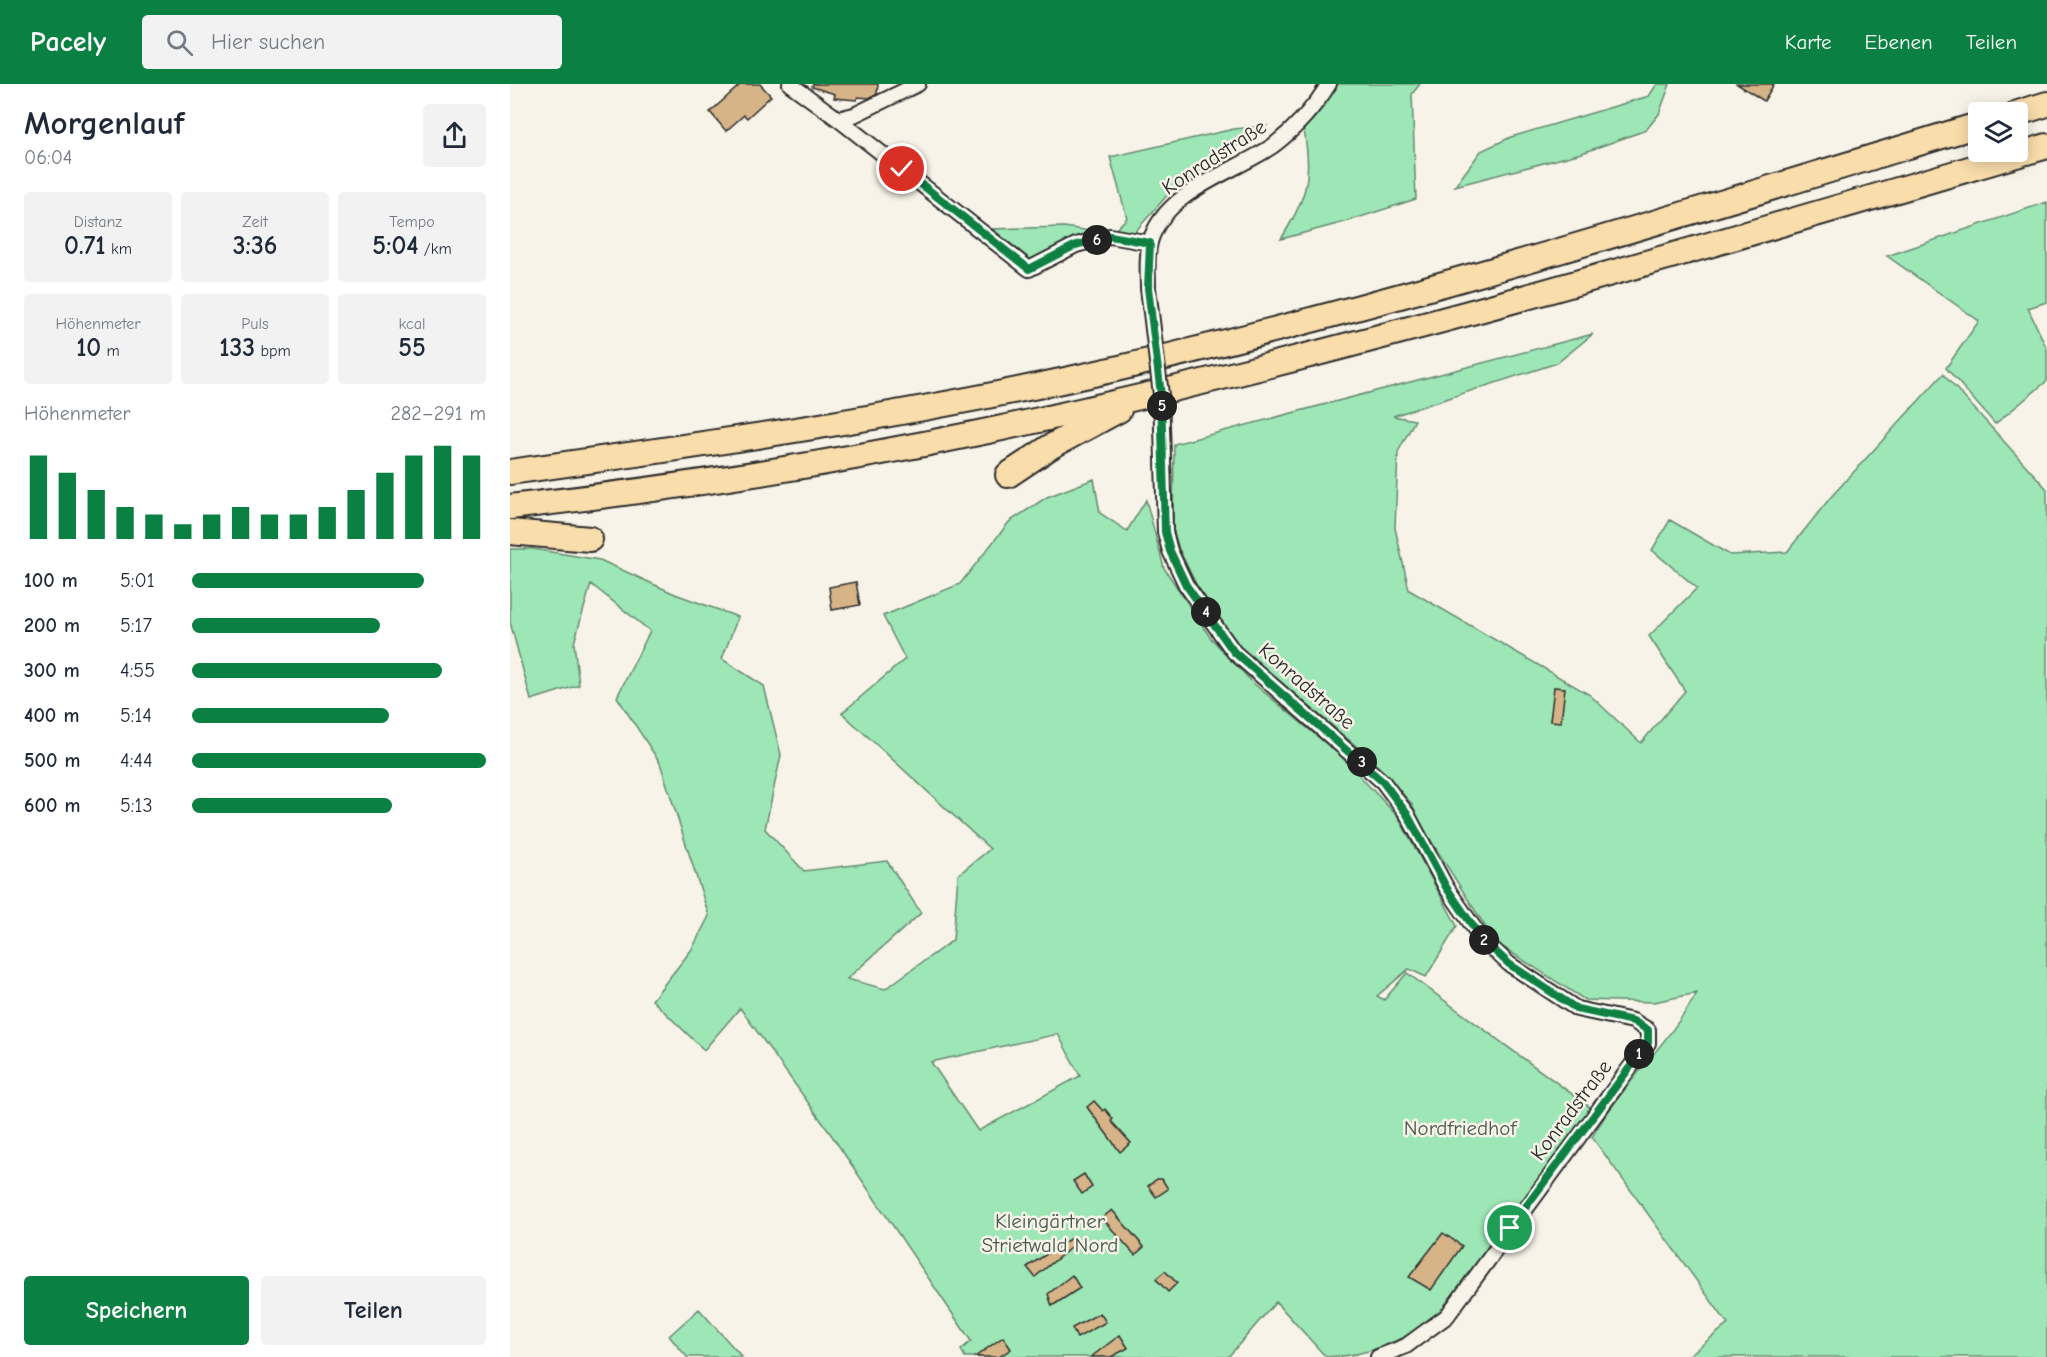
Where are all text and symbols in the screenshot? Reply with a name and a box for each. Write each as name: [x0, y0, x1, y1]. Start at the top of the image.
search box: [142, 15, 562, 69]
text: Pacely: [30, 26, 106, 58]
icon: search: [163, 26, 196, 59]
text: Hier suchen: [211, 29, 325, 55]
text: Karte: [1785, 30, 1832, 54]
text: Ebenen: [1865, 30, 1933, 54]
text: Teilen: [1966, 30, 2017, 54]
map controls: [1968, 102, 2028, 162]
button: layers: [1968, 102, 2028, 162]
text: Morgenlauf: [24, 104, 184, 142]
button: share: [423, 104, 486, 167]
street label: Konradstraße: [1157, 114, 1271, 200]
pin: [876, 143, 927, 194]
text: 06:04: [24, 146, 73, 169]
icon: check: [885, 152, 918, 185]
text: Distanz: [74, 213, 122, 231]
text: Zeit: [242, 213, 268, 231]
text: Tempo: [389, 213, 435, 231]
pin: 6: [1082, 225, 1112, 255]
text: 0.71: [64, 231, 106, 261]
text: 3:36: [233, 231, 277, 261]
text: 5:04: [372, 231, 418, 261]
text: 6: [1093, 231, 1101, 249]
text: km: [106, 240, 132, 258]
text: /km: [418, 240, 452, 258]
text: Höhenmeter: [55, 315, 141, 333]
text: Puls: [241, 315, 269, 333]
text: kcal: [399, 315, 425, 333]
text: 10: [76, 333, 101, 363]
text: 133: [219, 333, 255, 363]
text: 55: [398, 333, 426, 363]
text: m: [101, 342, 120, 360]
text: bpm: [255, 342, 291, 360]
pin: 5: [1147, 391, 1177, 421]
text: 5: [1158, 397, 1166, 415]
text: Höhenmeter: [24, 402, 131, 425]
text: 282–291 m: [391, 402, 486, 425]
text: 100 m: [24, 569, 78, 592]
text: 5:01: [120, 569, 155, 592]
pin: 4: [1191, 597, 1221, 627]
text: 4: [1202, 603, 1210, 621]
text: 200 m: [24, 614, 80, 637]
text: 5:17: [120, 614, 152, 637]
street label: Konradstraße: [1254, 638, 1360, 734]
text: 300 m: [24, 659, 80, 682]
text: 4:55: [120, 659, 155, 682]
text: 400 m: [24, 704, 79, 727]
text: 5:14: [120, 704, 152, 727]
pin: 3: [1347, 747, 1377, 777]
text: 500 m: [24, 749, 81, 772]
text: 4:44: [120, 749, 153, 772]
text: 3: [1358, 753, 1366, 771]
text: 600 m: [24, 794, 80, 817]
text: 5:13: [120, 794, 153, 817]
pin: 2: [1469, 925, 1499, 955]
text: 2: [1480, 931, 1488, 949]
pin: 1: [1624, 1039, 1654, 1069]
text: 1: [1636, 1045, 1642, 1063]
street label: Konradstraße: [1525, 1055, 1617, 1165]
park label: Nordfriedhof: [1404, 1116, 1517, 1140]
pin: [1484, 1202, 1535, 1253]
park label: Kleingärtner Strietwald Nord: [982, 1209, 1118, 1257]
icon: arrive: [1493, 1211, 1526, 1244]
button: Speichern: [24, 1276, 249, 1345]
button: Teilen: [261, 1276, 486, 1345]

